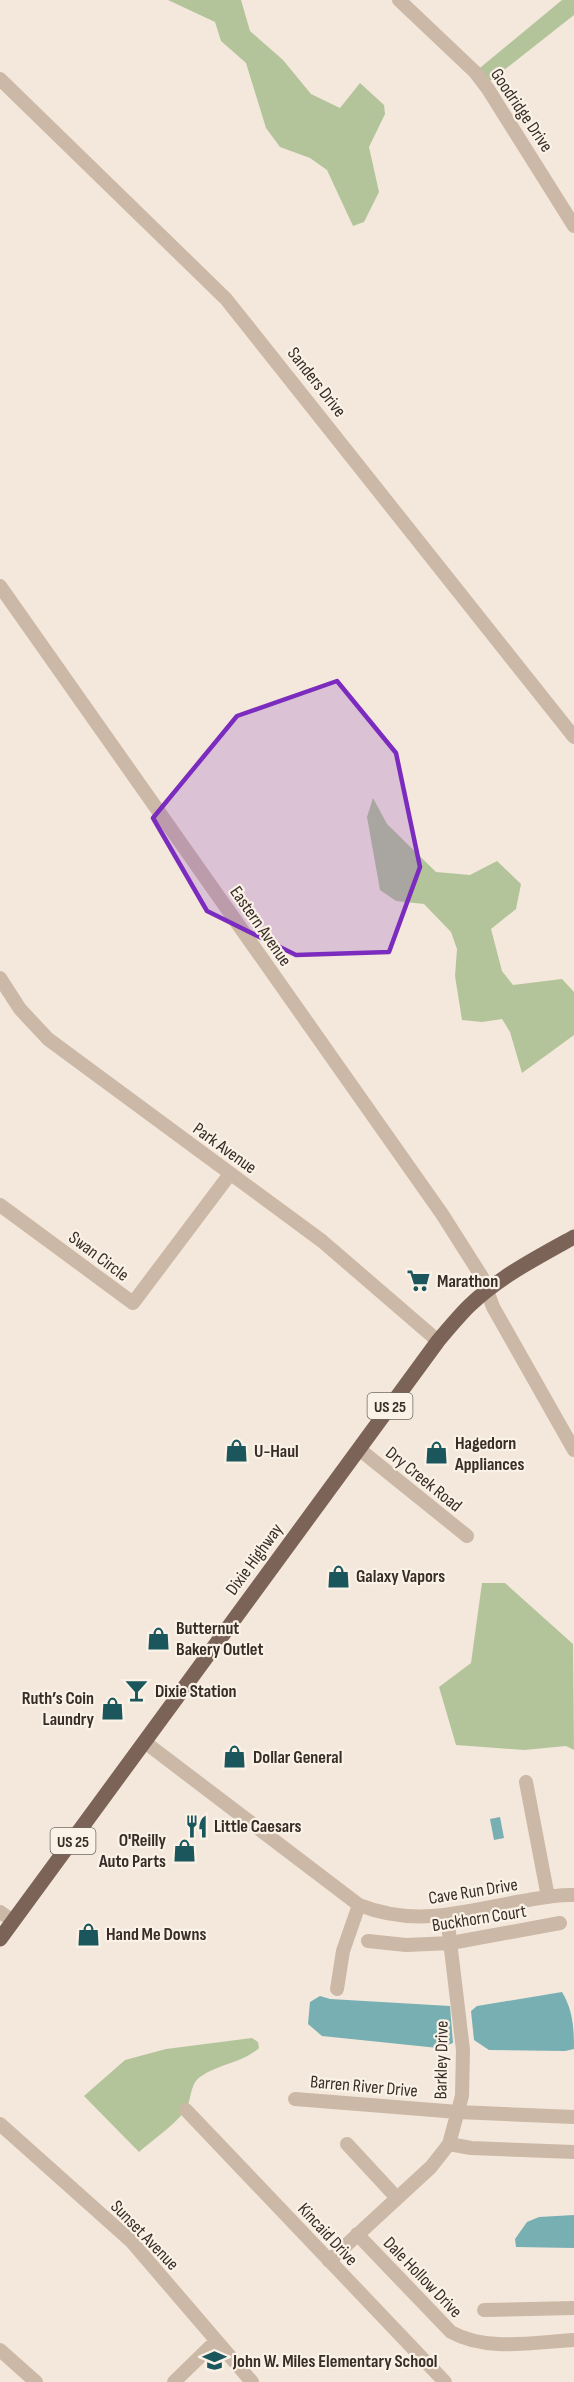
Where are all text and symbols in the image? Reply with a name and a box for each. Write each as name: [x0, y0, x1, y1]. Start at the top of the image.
street label: Goodridge Drive: [486, 65, 557, 156]
street label: Sanders Drive: [283, 343, 350, 421]
street label: Eastern Avenue: [225, 882, 296, 970]
street label: Park Avenue: [189, 1118, 260, 1178]
street label: Swan Circle: [65, 1227, 133, 1286]
supermarket icon: Marathon: [406, 1268, 432, 1294]
place label: Marathon: [437, 1271, 498, 1292]
road number: US 25: [368, 1393, 412, 1419]
place label: Hagedorn Appliances: [454, 1433, 525, 1475]
shop icon: U-Haul: [223, 1438, 249, 1464]
shop icon: Hagedorn Appliances: [424, 1440, 450, 1466]
place label: U-Haul: [254, 1441, 299, 1462]
street label: Dry Creek Road: [381, 1442, 466, 1516]
street label: Dixie Highway: [221, 1519, 287, 1599]
shop icon: Galaxy Vapors: [325, 1563, 351, 1589]
place label: Galaxy Vapors: [356, 1566, 445, 1587]
place label: Butternut Bakery Outlet: [176, 1618, 263, 1660]
shop icon: Butternut Bakery Outlet: [145, 1625, 171, 1651]
bar icon: Dixie Station: [124, 1678, 150, 1704]
place label: Dixie Station: [155, 1681, 237, 1702]
place label: Ruth’s Coin Laundry: [22, 1688, 94, 1730]
shop icon: Ruth’s Coin Laundry: [99, 1695, 125, 1721]
shop icon: Dollar General: [222, 1744, 248, 1770]
place label: Dollar General: [253, 1747, 342, 1768]
restaurant icon: Little Caesars: [183, 1813, 209, 1839]
place label: Little Caesars: [214, 1816, 302, 1837]
road number: US 25: [50, 1828, 96, 1854]
place label: O'Reilly Auto Parts: [98, 1830, 167, 1872]
shop icon: O'Reilly Auto Parts: [171, 1837, 197, 1863]
street label: Cave Run Drive: [427, 1874, 519, 1909]
street label: Buckhorn Court: [431, 1901, 528, 1936]
shop icon: Hand Me Downs: [75, 1921, 101, 1947]
place label: Hand Me Downs: [106, 1924, 206, 1945]
street label: Barkley Drive: [430, 2020, 453, 2100]
street label: Barren River Drive: [309, 2071, 419, 2102]
street label: Sunset Avenue: [106, 2196, 183, 2275]
street label: Kincaid Drive: [293, 2199, 362, 2270]
street label: Dale Hollow Drive: [379, 2233, 466, 2322]
school or university icon: John W. Miles Elementary School: [202, 2348, 228, 2374]
place label: John W. Miles Elementary School: [232, 2351, 438, 2372]

